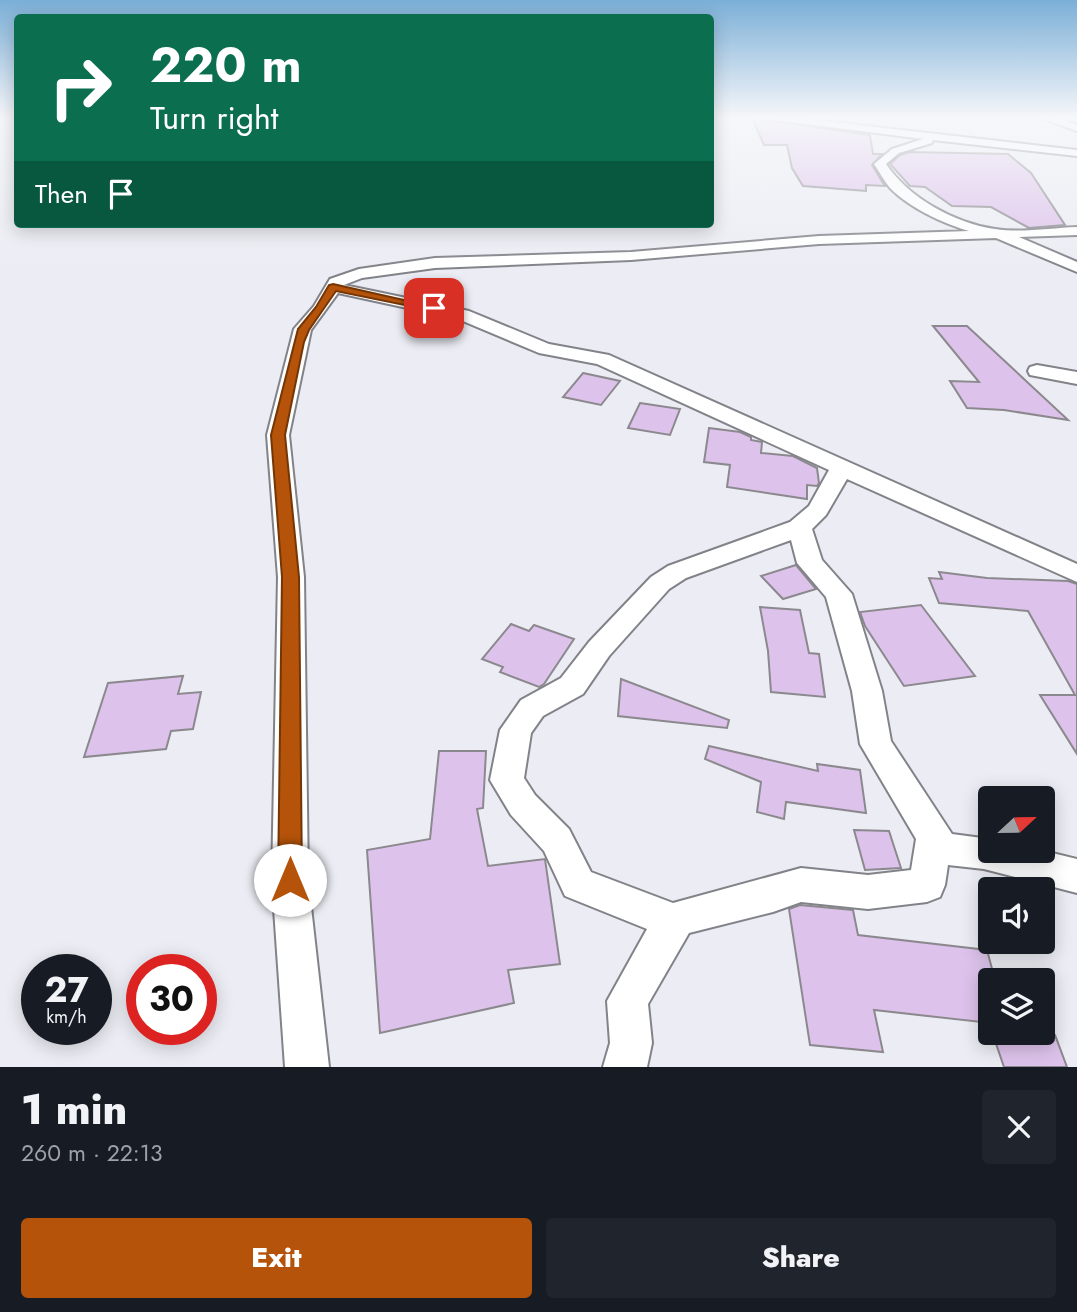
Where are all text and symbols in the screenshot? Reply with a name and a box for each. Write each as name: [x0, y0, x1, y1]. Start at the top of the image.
text: 220 m: [150, 30, 302, 100]
icon: right: [35, 42, 126, 133]
text: Turn right: [150, 95, 279, 141]
text: Then: [35, 175, 88, 213]
icon: arrive: [102, 175, 140, 213]
pin: [404, 278, 464, 338]
icon: arrive: [415, 289, 453, 327]
north arrow: [978, 786, 1055, 863]
map controls: [978, 786, 1055, 1045]
position arrow: [253, 843, 327, 917]
button: sound: [978, 877, 1055, 954]
speed limit sign: 30: [126, 954, 217, 1045]
text: 27: [44, 965, 89, 1015]
button: layers: [978, 968, 1055, 1045]
text: km/h: [46, 1004, 87, 1030]
text: 1 min: [21, 1079, 127, 1140]
button: close: [982, 1090, 1056, 1164]
text: 260 m · 22:13: [21, 1136, 163, 1170]
button: Exit: [21, 1218, 532, 1298]
button: Share: [546, 1218, 1056, 1298]

